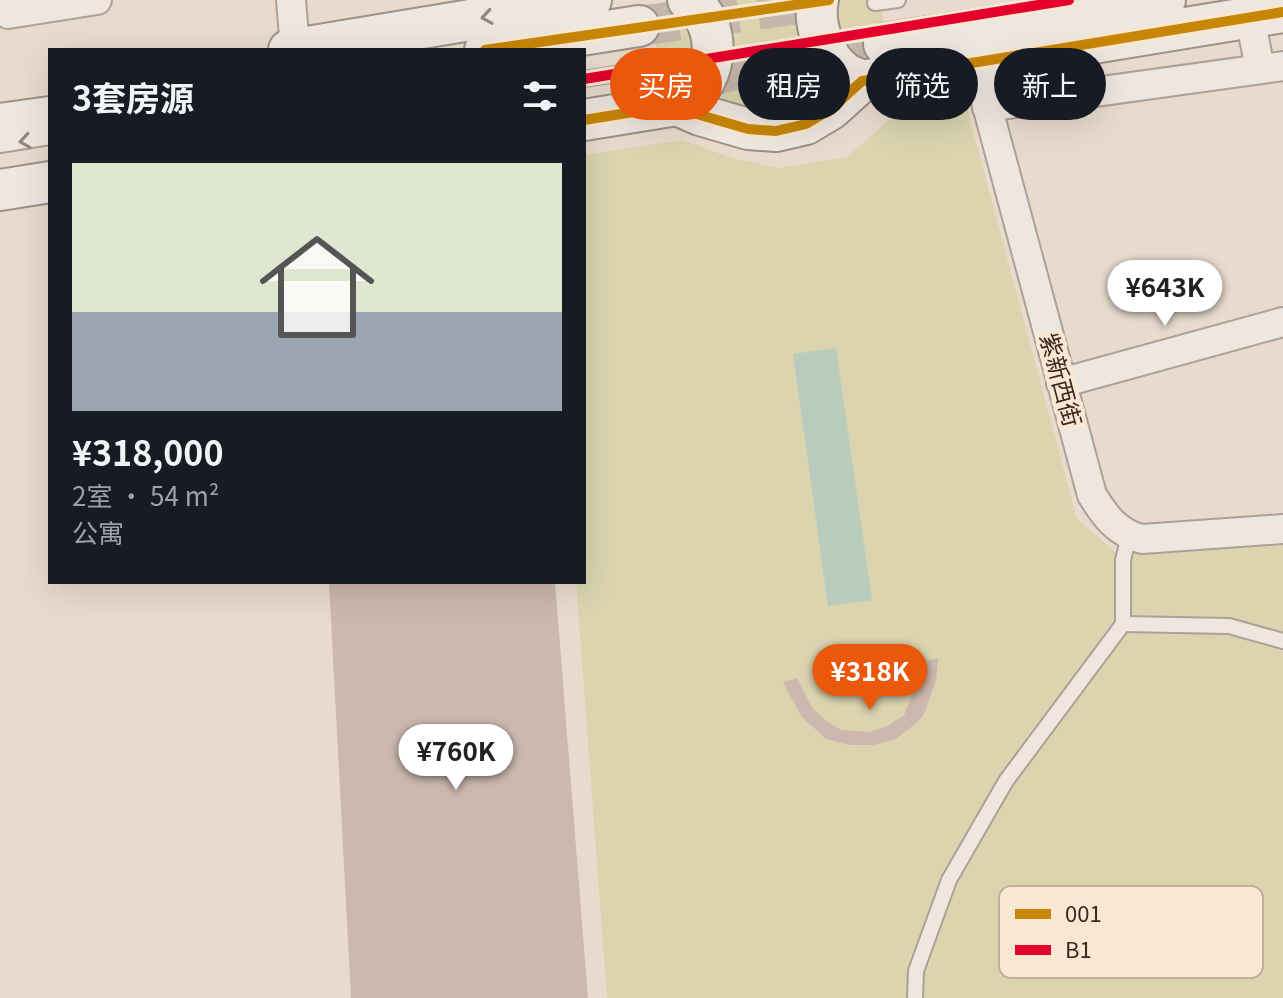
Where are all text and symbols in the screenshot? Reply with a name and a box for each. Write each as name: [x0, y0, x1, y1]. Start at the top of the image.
one-way arrow: [480, 8, 494, 25]
chip: 买房: [610, 48, 722, 120]
chip: 租房: [738, 48, 850, 120]
chip: 筛选: [866, 48, 978, 120]
chip: 新上: [994, 48, 1106, 120]
text: 3套房源: [72, 72, 194, 121]
icon: filters: [518, 74, 562, 118]
one-way arrow: [18, 132, 32, 149]
icon: home: [245, 215, 389, 359]
pin: ¥643K: [1109, 260, 1221, 328]
text: ¥643K: [1125, 267, 1205, 304]
street label: 紫新西街: [1033, 328, 1092, 430]
text: ¥318,000: [72, 427, 223, 476]
text: 2室 · 54 m²: [72, 476, 220, 513]
text: 公寓: [72, 513, 124, 550]
pin: ¥318K: [814, 644, 926, 712]
text: ¥318K: [830, 651, 910, 688]
pin: ¥760K: [400, 724, 512, 792]
text: ¥760K: [416, 731, 496, 768]
legend: [999, 886, 1263, 978]
text: 001: [1065, 896, 1102, 928]
text: B1: [1065, 932, 1092, 964]

